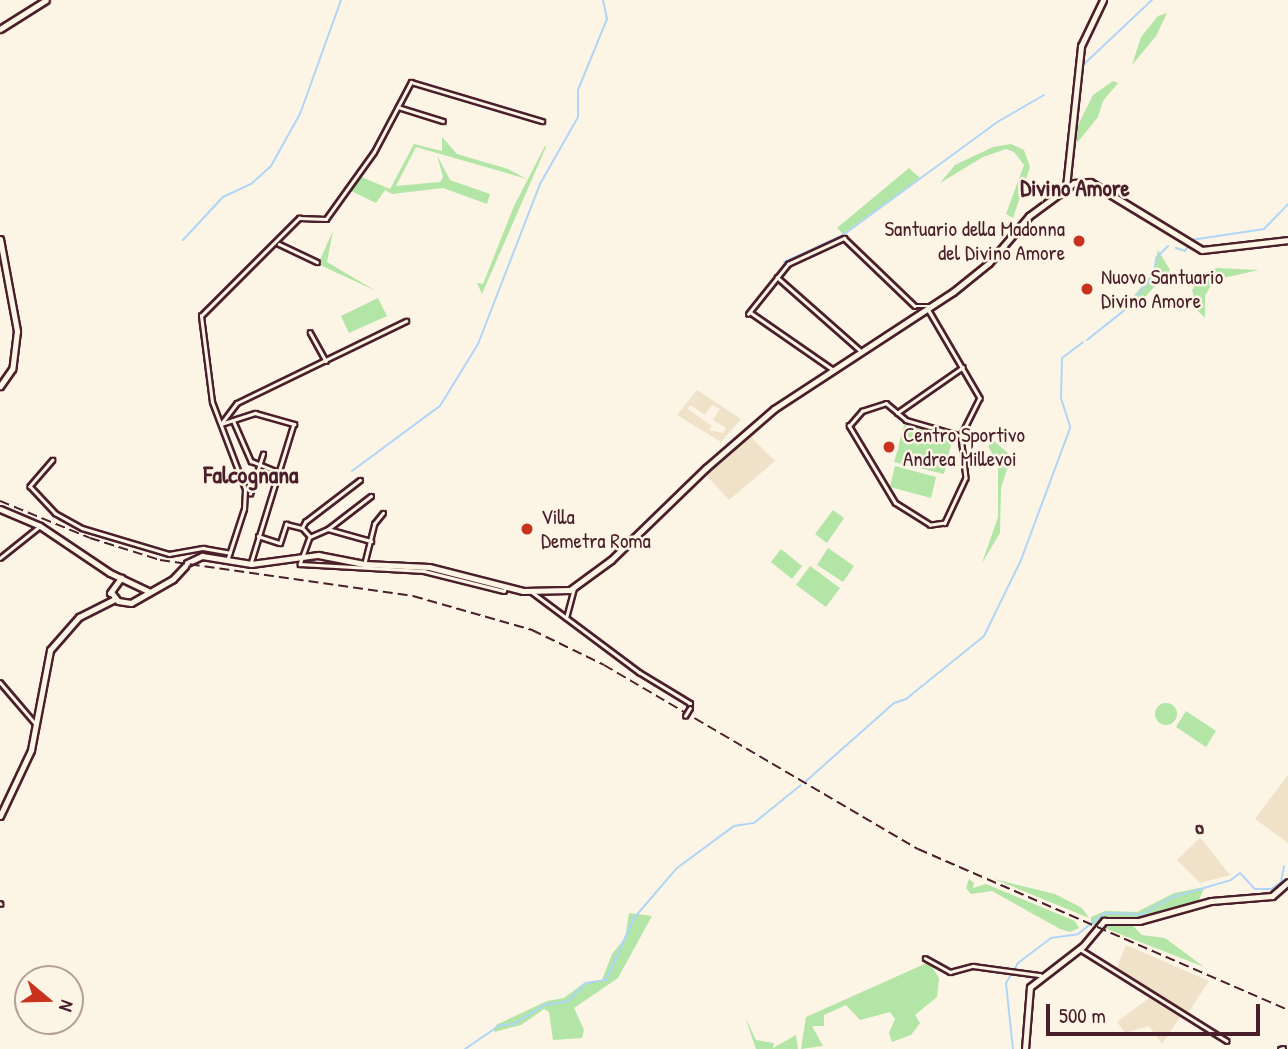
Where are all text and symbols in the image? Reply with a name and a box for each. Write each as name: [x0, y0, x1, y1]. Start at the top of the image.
district label: Divino Amore: [1020, 174, 1130, 202]
place label: Santuario della Madonna del Divino Amore: [884, 216, 1065, 266]
marker: Santuario della Madonna del Divino Amore: [1071, 233, 1087, 249]
place label: Nuovo Santuario Divino Amore: [1101, 264, 1223, 314]
marker: Nuovo Santuario Divino Amore: [1079, 281, 1095, 297]
place label: Centro Sportivo Andrea Millevoi: [903, 422, 1025, 472]
marker: Centro Sportivo Andrea Millevoi: [881, 439, 897, 455]
district label: Falcognana: [204, 461, 298, 489]
place label: Villa Demetra Roma: [541, 504, 651, 554]
marker: Villa Demetra Roma: [519, 521, 535, 537]
north arrow: [14, 965, 84, 1035]
scale bar: [1050, 990, 1264, 1034]
text: N: [53, 997, 81, 1015]
text: 500 m: [1059, 1001, 1106, 1030]

